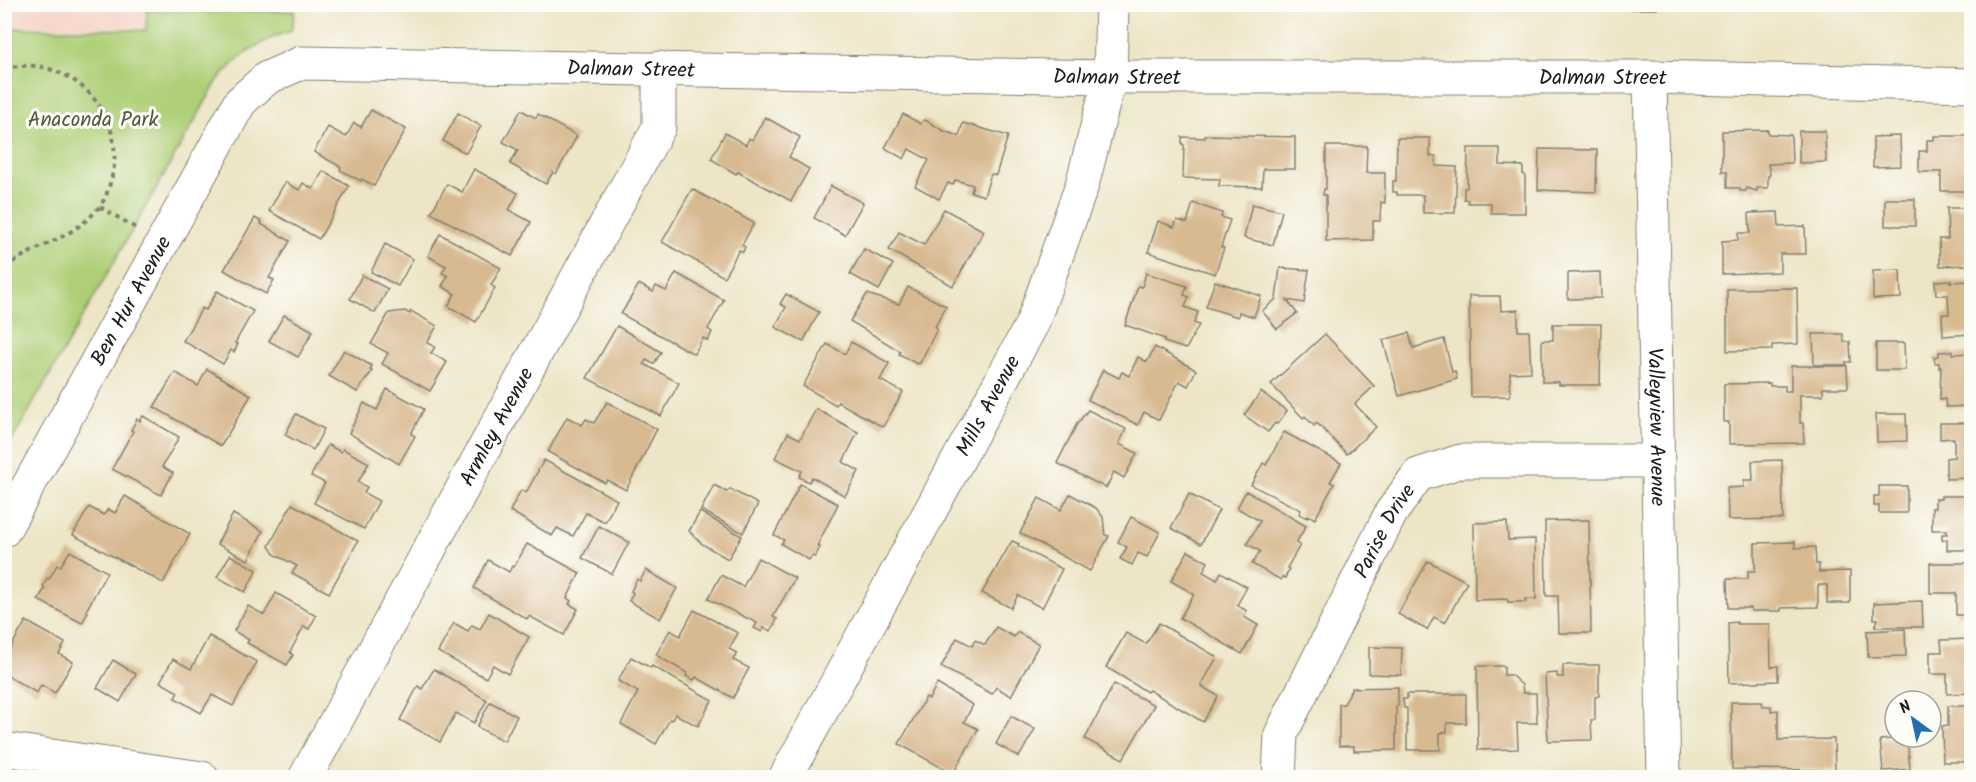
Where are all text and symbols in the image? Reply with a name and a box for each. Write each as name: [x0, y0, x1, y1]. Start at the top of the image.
street label: Dalman Street: [567, 53, 696, 88]
street label: Dalman Street: [1053, 61, 1182, 95]
street label: Dalman Street: [1539, 62, 1668, 95]
park label: Anaconda Park: [28, 104, 158, 137]
street label: Ben Hur Avenue: [83, 230, 181, 372]
street label: Valleyview Avenue: [1637, 347, 1674, 507]
street label: Mills Avenue: [948, 349, 1030, 463]
street label: Armley Avenue: [452, 361, 544, 493]
street label: Parise Drive: [1346, 477, 1425, 584]
north arrow: [1883, 689, 1943, 749]
text: N: [1895, 694, 1917, 721]

